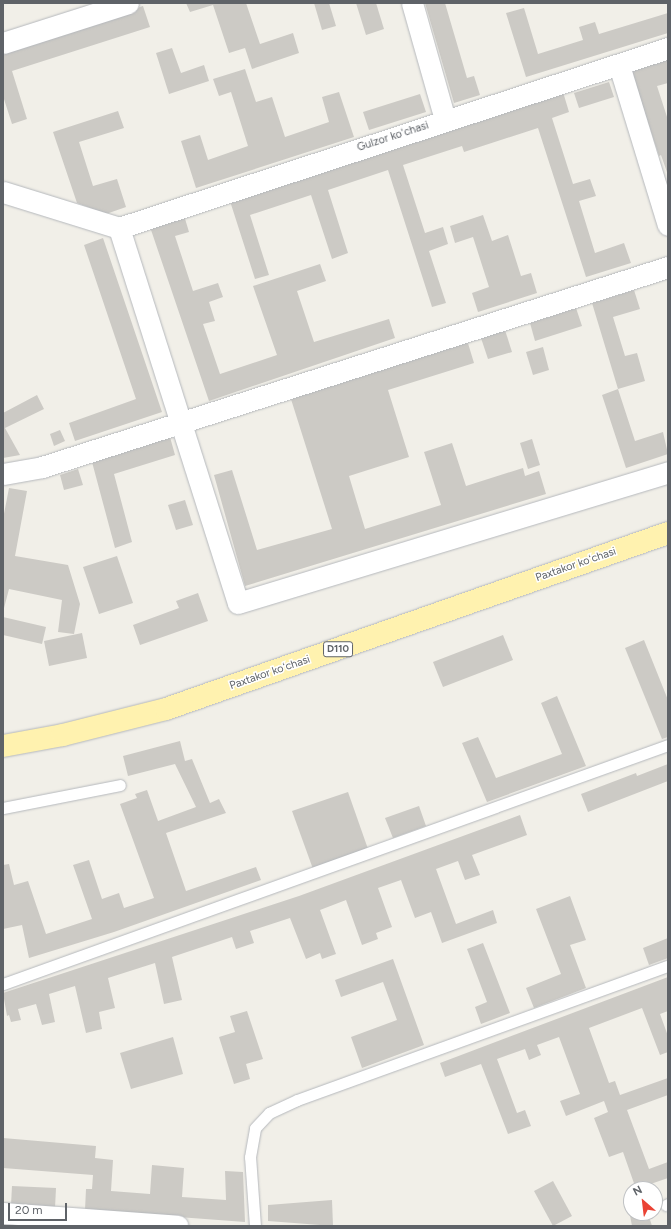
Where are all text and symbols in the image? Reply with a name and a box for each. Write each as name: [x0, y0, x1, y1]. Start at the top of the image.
street label: Gulzor koʻchasi: [356, 119, 430, 155]
street label: Paxtakor koʻchasi: [534, 545, 618, 585]
road number: D110: [323, 641, 353, 657]
street label: Paxtakor koʻchasi: [228, 653, 312, 693]
north arrow: [623, 1181, 663, 1221]
text: N: [631, 1183, 644, 1199]
scale bar: [10, 1195, 69, 1221]
text: 20 m: [15, 1203, 43, 1217]

